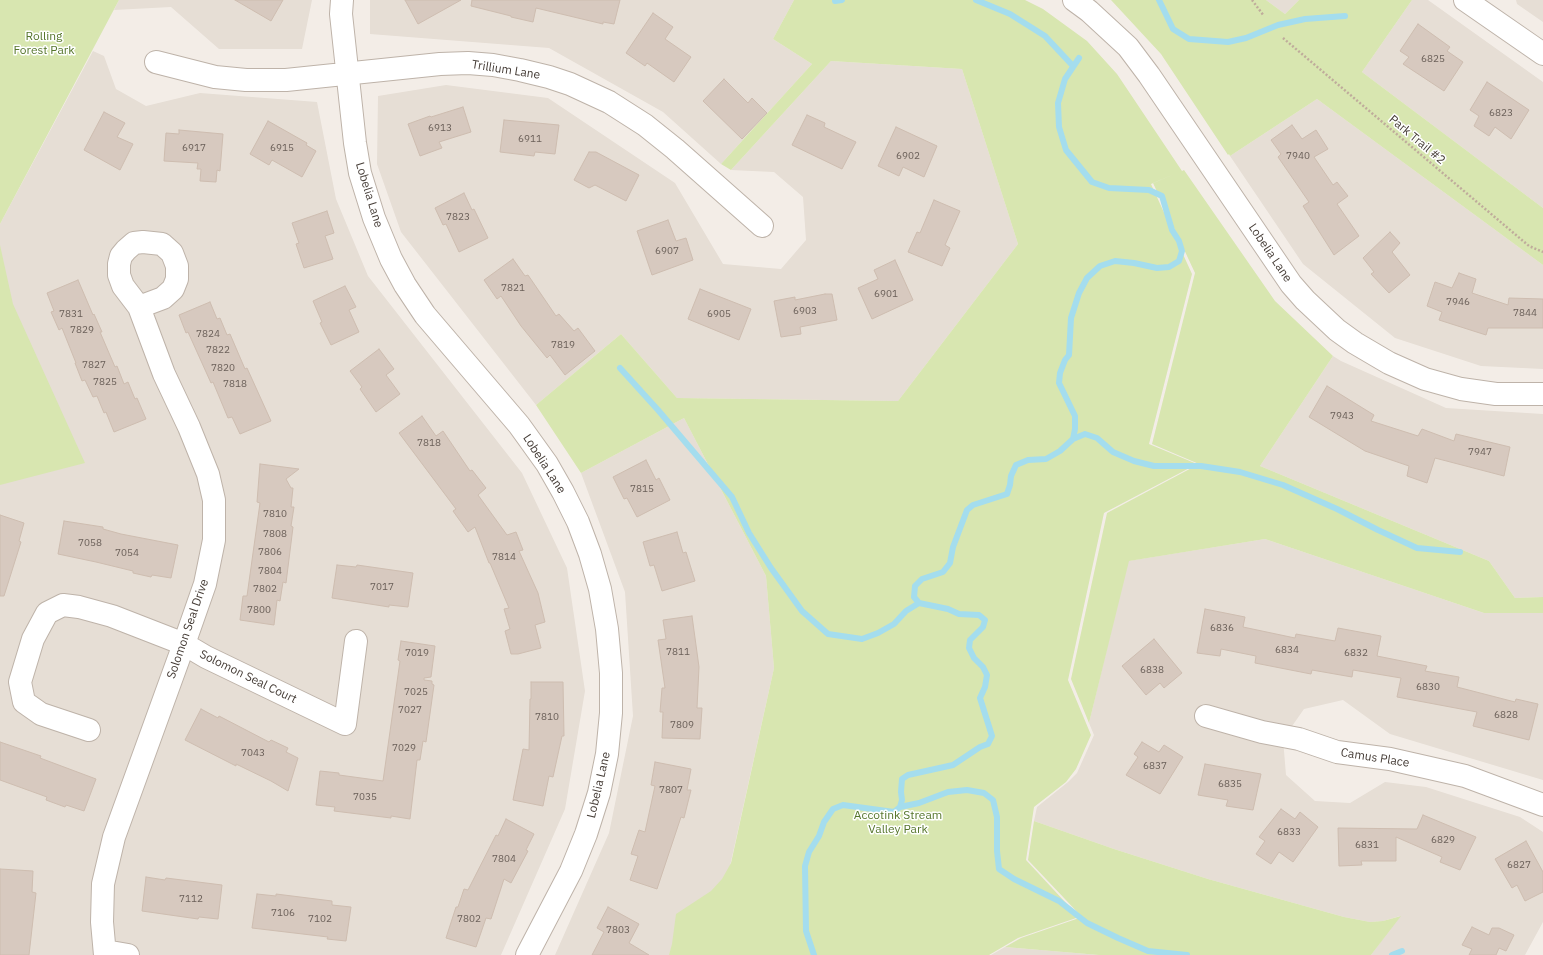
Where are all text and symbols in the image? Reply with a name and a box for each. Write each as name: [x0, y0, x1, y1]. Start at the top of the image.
park label: Rolling Forest Park: [13, 30, 75, 58]
house number: 6825: [1421, 53, 1445, 65]
street label: Trillium Lane: [471, 57, 541, 83]
house number: 6823: [1489, 107, 1513, 119]
street label: Park Trail #2: [1386, 112, 1448, 168]
house number: 6913: [428, 122, 452, 134]
house number: 6911: [518, 133, 542, 145]
house number: 6917: [182, 142, 206, 154]
house number: 6915: [270, 142, 294, 154]
house number: 6902: [896, 150, 920, 162]
house number: 7940: [1286, 150, 1310, 162]
street label: Lobelia Lane: [352, 161, 386, 229]
house number: 7823: [446, 211, 470, 223]
street label: Lobelia Lane: [1245, 221, 1295, 285]
house number: 6907: [655, 245, 679, 257]
house number: 7821: [501, 282, 525, 294]
house number: 6901: [874, 288, 898, 300]
house number: 7946: [1446, 296, 1470, 308]
house number: 6903: [793, 305, 817, 317]
house number: 7844: [1513, 307, 1537, 319]
house number: 7831: [59, 308, 83, 320]
house number: 6905: [707, 308, 731, 320]
house number: 7829: [70, 324, 94, 336]
house number: 7824: [196, 328, 220, 340]
house number: 7819: [551, 339, 575, 351]
house number: 7822: [206, 344, 230, 356]
house number: 7827: [82, 359, 106, 371]
house number: 7820: [211, 362, 235, 374]
house number: 7825: [93, 376, 117, 388]
house number: 7818: [223, 378, 247, 390]
house number: 7943: [1330, 410, 1354, 422]
street label: Lobelia Lane: [520, 432, 568, 496]
house number: 7818: [417, 437, 441, 449]
house number: 7947: [1468, 446, 1492, 458]
house number: 7815: [630, 483, 654, 495]
house number: 7810: [263, 508, 287, 520]
house number: 7808: [263, 528, 287, 540]
house number: 7058: [78, 537, 102, 549]
house number: 7806: [258, 546, 282, 558]
house number: 7054: [115, 547, 139, 559]
house number: 7814: [492, 551, 516, 563]
house number: 7804: [258, 565, 282, 577]
street label: Solomon Seal Drive: [164, 577, 212, 681]
house number: 7017: [370, 581, 394, 593]
house number: 7802: [253, 583, 277, 595]
house number: 7800: [247, 604, 271, 616]
house number: 6836: [1210, 622, 1234, 634]
house number: 6834: [1275, 644, 1299, 656]
house number: 7811: [666, 646, 690, 658]
street label: Solomon Seal Court: [197, 647, 299, 707]
house number: 7019: [405, 647, 429, 659]
house number: 6832: [1344, 647, 1368, 659]
house number: 6838: [1140, 664, 1164, 676]
house number: 6830: [1416, 681, 1440, 693]
house number: 7025: [404, 686, 428, 698]
house number: 7027: [398, 704, 422, 716]
house number: 6828: [1494, 709, 1518, 721]
house number: 7810: [535, 711, 559, 723]
house number: 7809: [670, 719, 694, 731]
house number: 7029: [392, 742, 416, 754]
street label: Camus Place: [1340, 745, 1410, 771]
house number: 7043: [241, 747, 265, 759]
street label: Lobelia Lane: [584, 751, 614, 819]
house number: 6837: [1143, 760, 1167, 772]
house number: 6835: [1218, 778, 1242, 790]
house number: 7807: [659, 784, 683, 796]
house number: 7035: [353, 791, 377, 803]
park label: Accotink Stream Valley Park: [854, 809, 942, 837]
house number: 6833: [1277, 826, 1301, 838]
house number: 6829: [1431, 834, 1455, 846]
house number: 6831: [1355, 839, 1379, 851]
house number: 7804: [492, 853, 516, 865]
house number: 6827: [1507, 859, 1531, 871]
house number: 7112: [179, 893, 203, 905]
house number: 7106: [271, 907, 295, 919]
house number: 7102: [308, 913, 332, 925]
house number: 7802: [457, 913, 481, 925]
house number: 7803: [606, 924, 630, 936]

